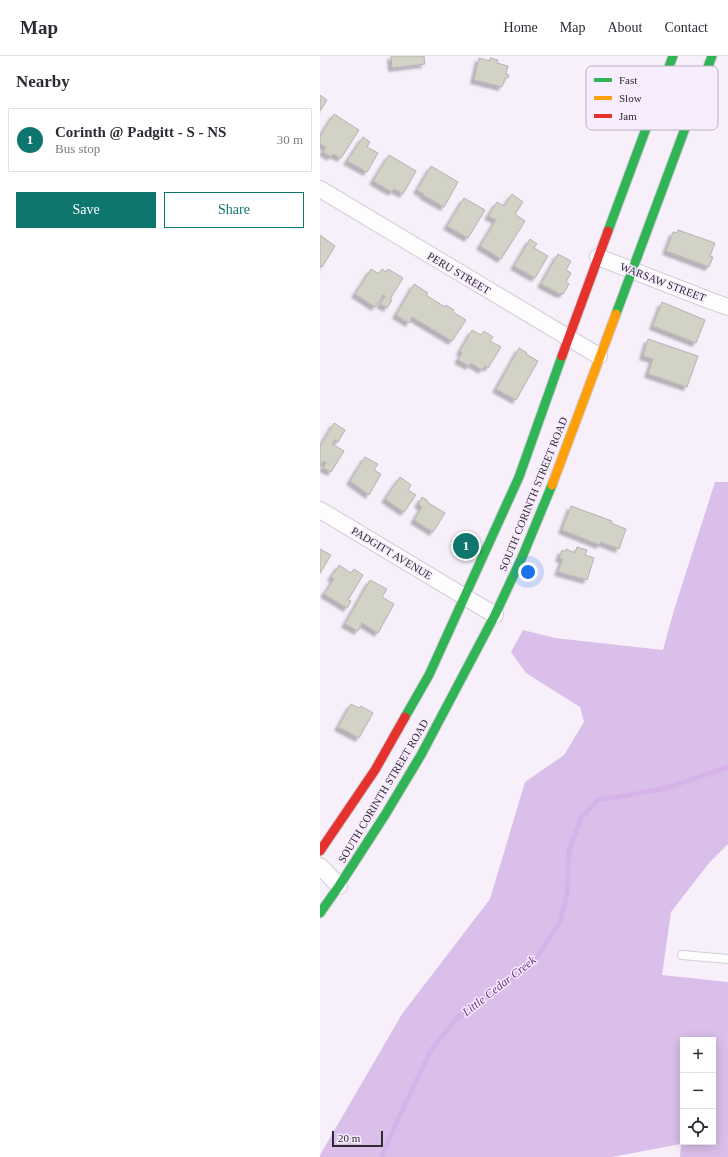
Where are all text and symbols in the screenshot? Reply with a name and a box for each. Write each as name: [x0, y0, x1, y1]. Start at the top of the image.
text: Map: [20, 17, 58, 38]
text: Home: [504, 20, 538, 35]
text: Map: [560, 20, 585, 35]
text: About: [607, 20, 642, 35]
text: Contact: [664, 20, 708, 35]
legend: [586, 66, 718, 130]
text: Nearby: [16, 72, 70, 91]
text: Fast: [619, 74, 637, 86]
text: Slow: [619, 92, 642, 104]
text: Jam: [619, 110, 637, 122]
text: Corinth @ Padgitt - S - NS: [55, 124, 226, 140]
text: 1: [27, 132, 33, 147]
text: 30 m: [277, 132, 303, 147]
text: Bus stop: [55, 141, 100, 156]
button: Save: [16, 192, 156, 228]
button: Share: [164, 192, 304, 228]
street label: PERU STREET: [425, 250, 493, 297]
street label: WARSAW STREET: [618, 260, 708, 304]
street label: SOUTH CORINTH STREET ROAD: [497, 415, 570, 573]
street label: PADGITT AVENUE: [350, 524, 435, 582]
pin: 1: [453, 531, 479, 561]
your location: [518, 562, 538, 582]
street label: SOUTH CORINTH STREET ROAD: [335, 717, 431, 865]
water label: Little Cedar Creek: [459, 953, 539, 1020]
map controls: [680, 1037, 716, 1145]
button: +: [680, 1037, 716, 1073]
button: −: [680, 1073, 716, 1109]
button: locate: [680, 1109, 716, 1145]
scale bar: [332, 1129, 383, 1148]
text: 20 m: [338, 1132, 360, 1144]

